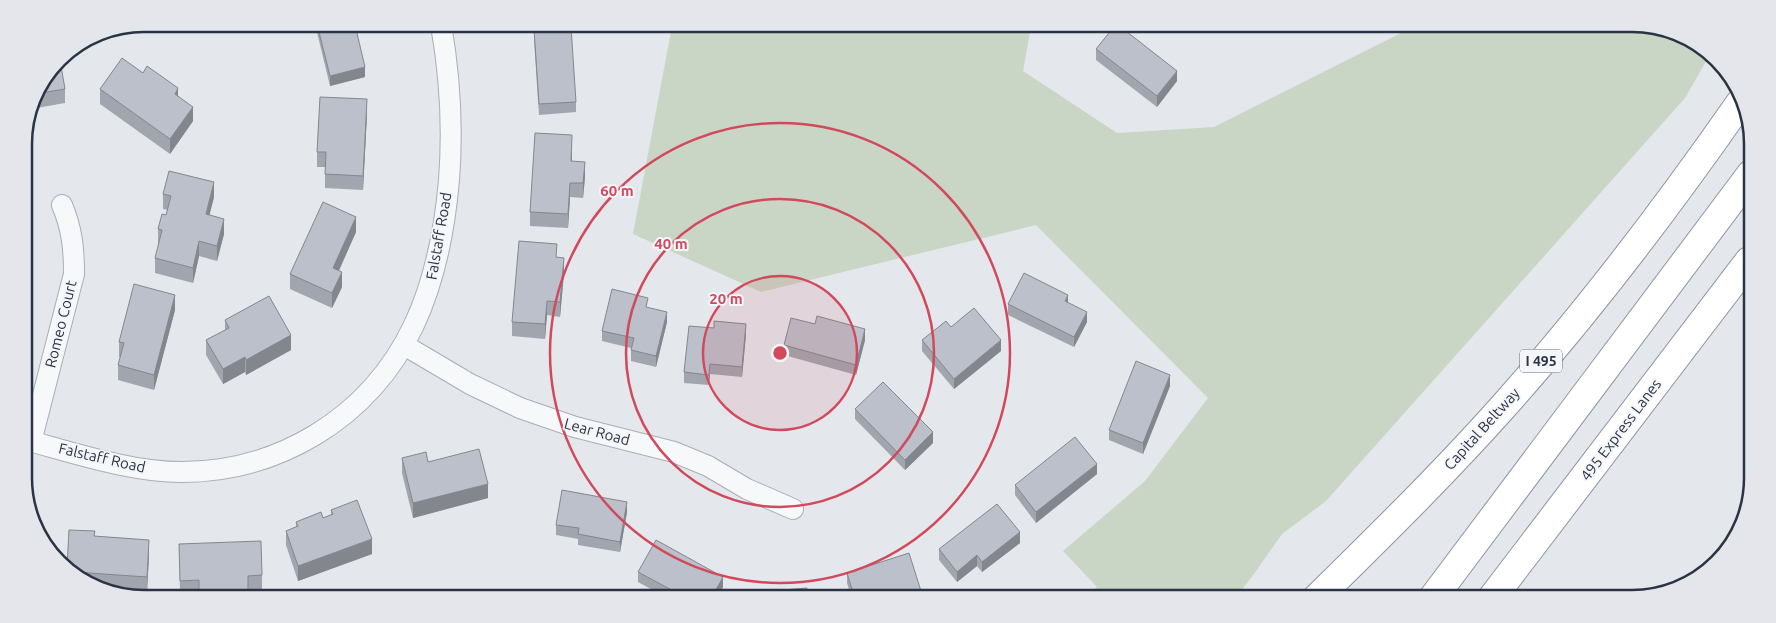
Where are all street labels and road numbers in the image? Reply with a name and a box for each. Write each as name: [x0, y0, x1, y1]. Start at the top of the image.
street label: Falstaff Road: [422, 191, 455, 281]
street label: Romeo Court: [41, 278, 80, 369]
road number: I 495: [1520, 350, 1562, 372]
street label: 495 Express Lanes: [1577, 376, 1664, 484]
street label: Capital Beltway: [1440, 384, 1523, 473]
street label: Lear Road: [562, 415, 632, 448]
street label: Falstaff Road: [57, 439, 147, 476]

